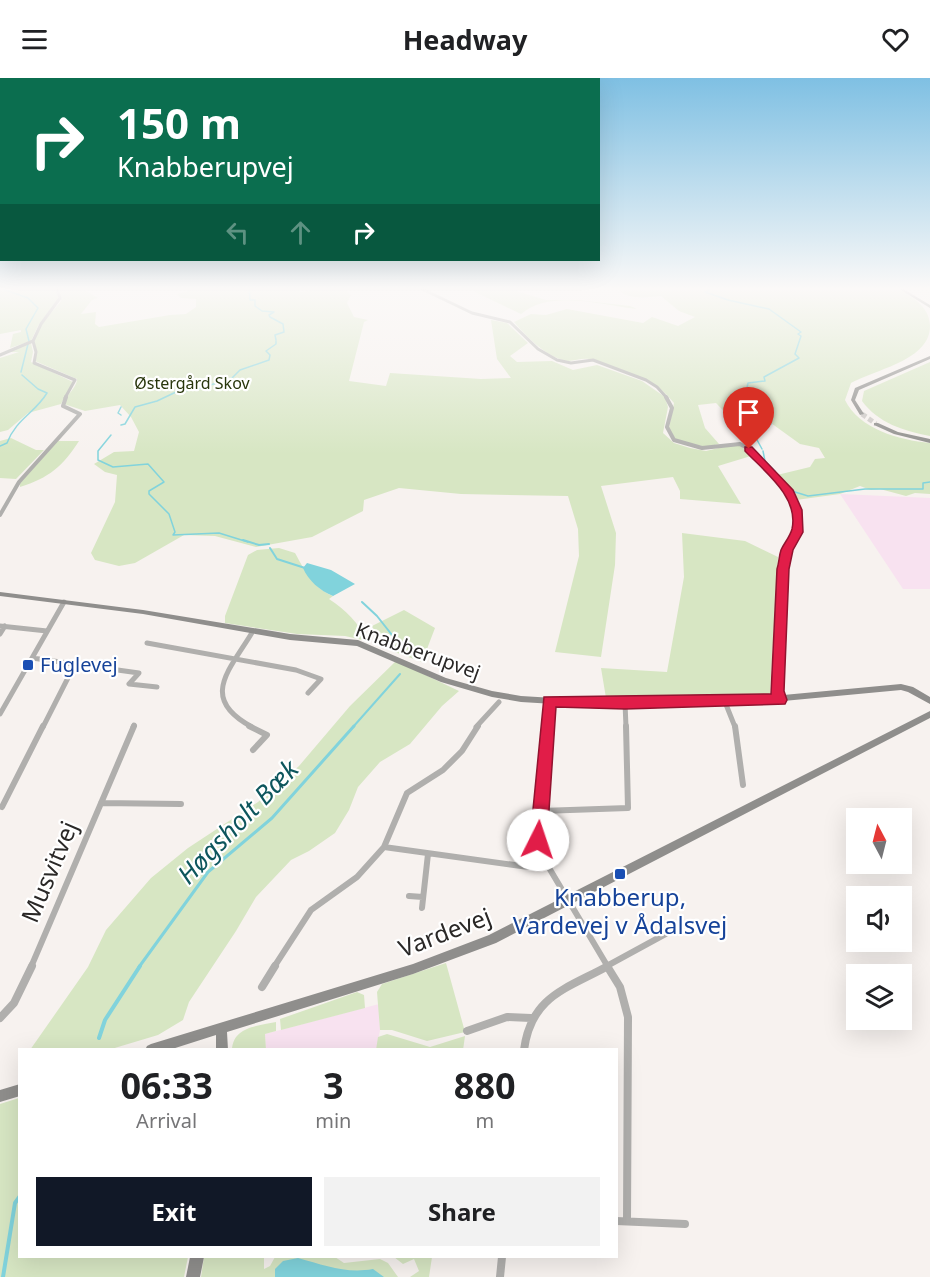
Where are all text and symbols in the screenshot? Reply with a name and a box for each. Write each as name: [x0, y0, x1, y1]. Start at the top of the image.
text: Headway: [403, 21, 527, 58]
icon: menu: [18, 23, 51, 56]
icon: heart: [879, 23, 912, 56]
text: 150 m: [117, 94, 241, 151]
icon: right: [18, 102, 96, 180]
text: Knabberupvej: [117, 148, 294, 185]
icon: left: [221, 216, 254, 249]
icon: ahead: [284, 216, 317, 249]
icon: right: [347, 216, 380, 249]
park label: Østergård Skov: [134, 372, 251, 394]
pin: [723, 387, 774, 449]
icon: arrive: [732, 396, 765, 429]
street label: Knabberupvej: [352, 615, 484, 686]
place label: Fuglevej: [40, 651, 118, 678]
marker: Fuglevej: [21, 658, 35, 672]
water label: Høgsholt Bæk: [169, 750, 307, 891]
position arrow: [506, 808, 570, 872]
north arrow: [846, 808, 912, 874]
map controls: [846, 808, 912, 1030]
street label: Musvitvej: [13, 816, 85, 927]
marker: Knabberup, Vardevej v Ådalsvej: [613, 867, 627, 881]
place label: Knabberup, Vardevej v Ådalsvej: [513, 880, 727, 941]
button: sound: [846, 886, 912, 952]
street label: Vardevej: [393, 899, 495, 964]
button: layers: [846, 964, 912, 1030]
text: 06:33: [120, 1061, 213, 1110]
text: 3: [323, 1061, 344, 1110]
text: 880: [454, 1061, 516, 1110]
text: Arrival: [136, 1107, 197, 1134]
text: min: [315, 1107, 351, 1134]
text: m: [475, 1107, 494, 1134]
button: Exit: [36, 1177, 312, 1246]
button: Share: [324, 1177, 600, 1246]

